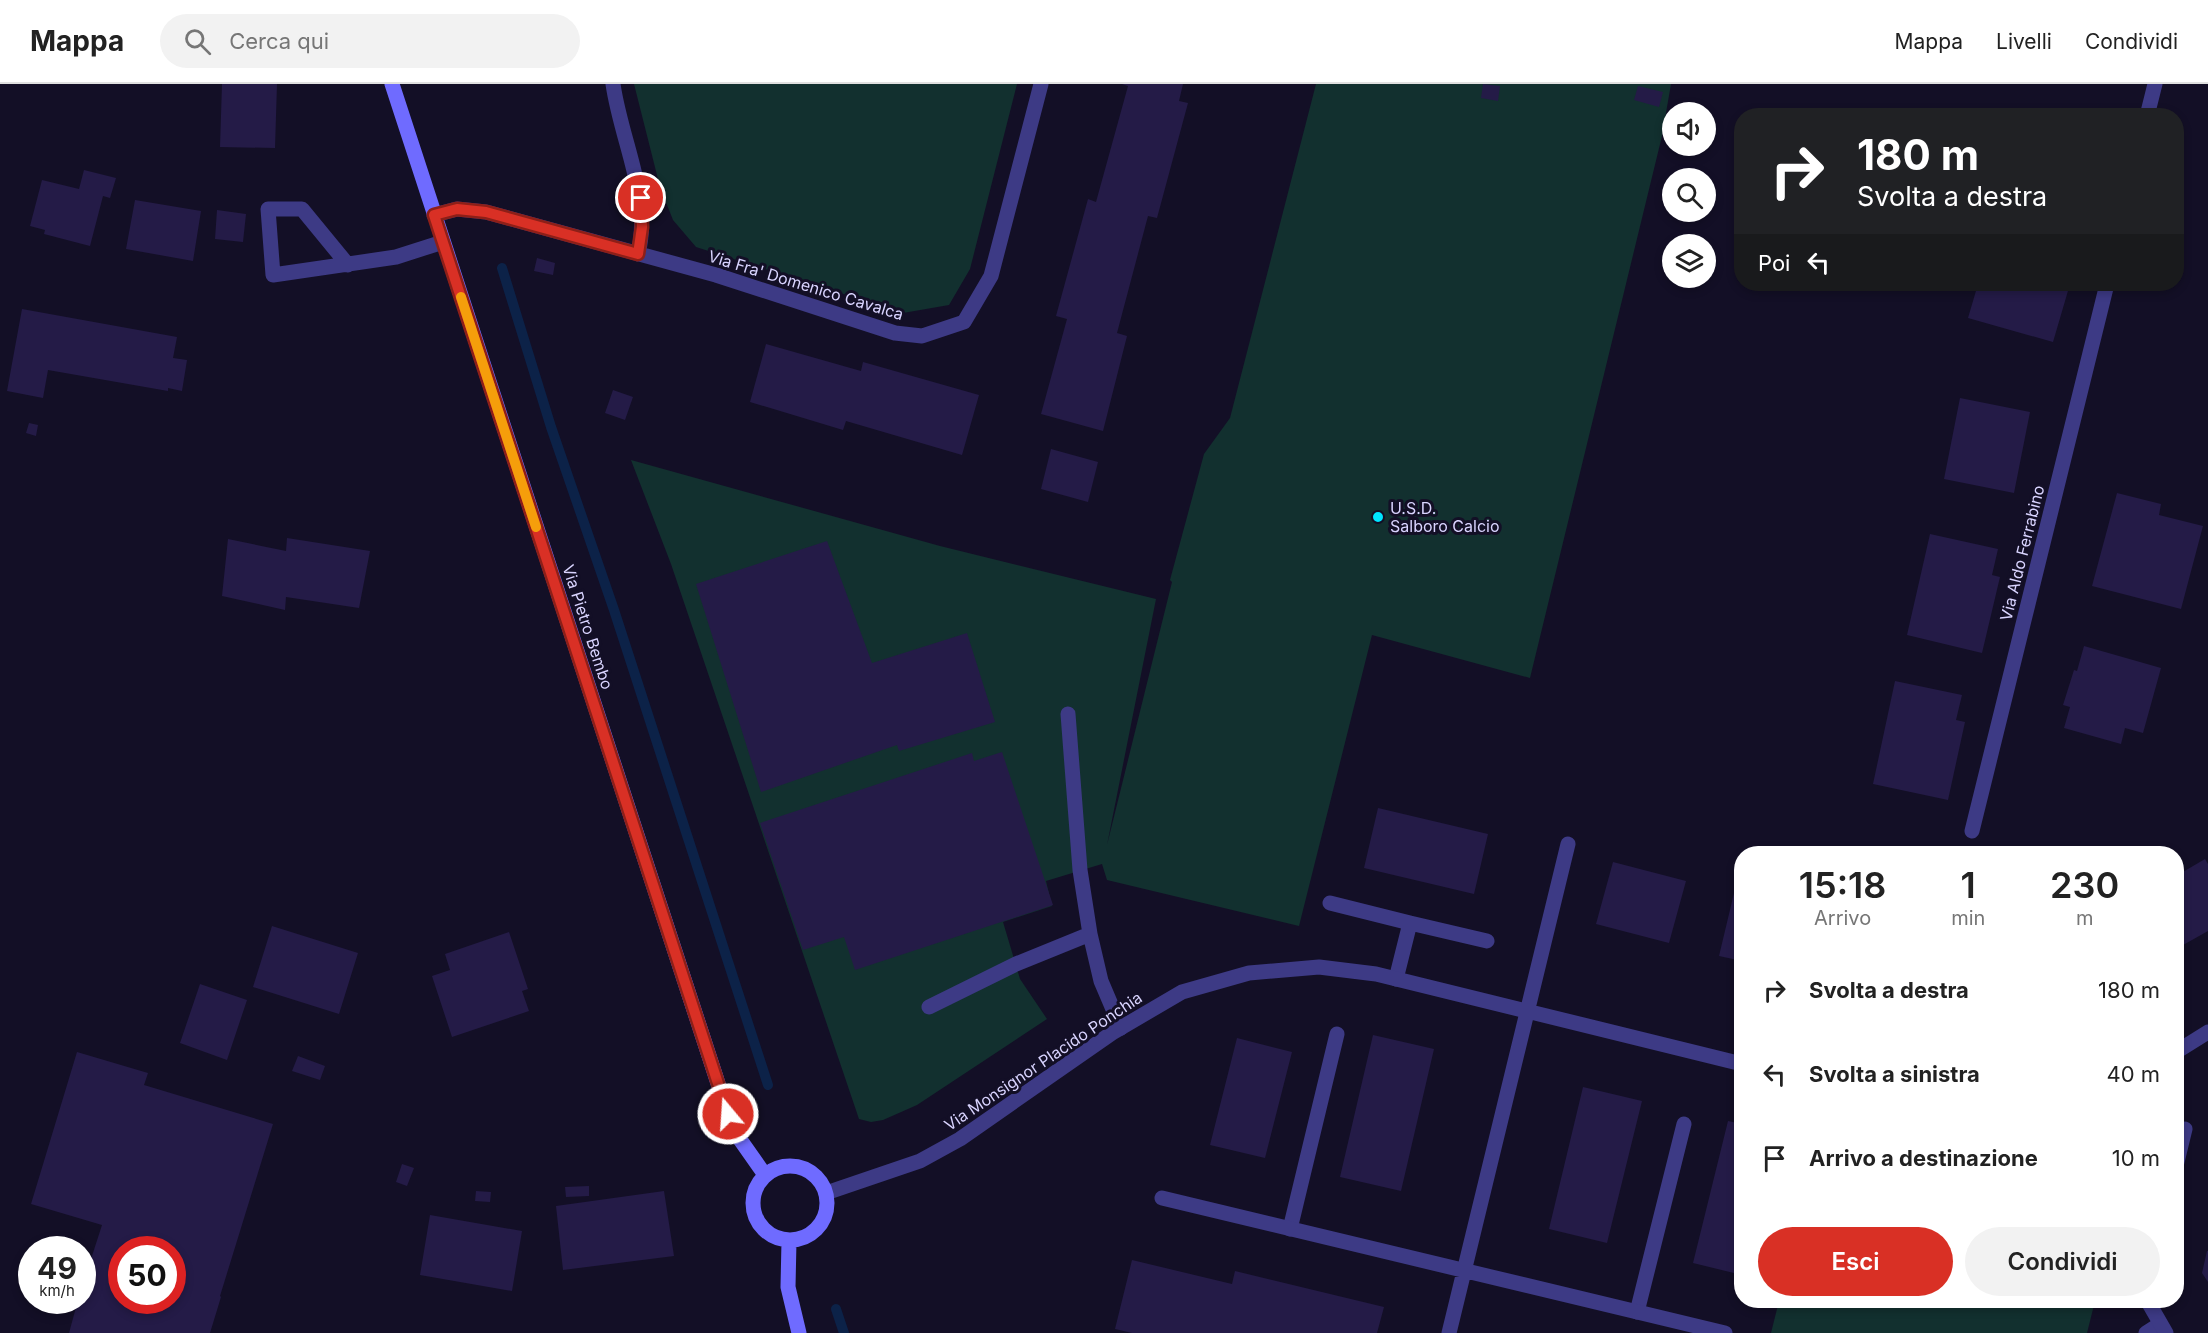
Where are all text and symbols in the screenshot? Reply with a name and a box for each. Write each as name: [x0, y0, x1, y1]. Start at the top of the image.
search box: [160, 14, 580, 68]
text: Mappa: [30, 24, 124, 58]
icon: search: [181, 25, 214, 58]
text: Cerca qui: [229, 28, 329, 54]
text: Mappa: [1895, 29, 1963, 54]
text: Livelli: [1996, 29, 2052, 54]
text: Condividi: [2085, 29, 2178, 54]
map controls: [1662, 102, 1716, 288]
button: sound: [1662, 102, 1716, 156]
text: 180 m: [1857, 129, 1979, 180]
icon: right: [1758, 132, 1836, 210]
button: search: [1662, 168, 1716, 222]
pin: [615, 172, 666, 223]
text: Svolta a destra: [1857, 180, 2047, 213]
icon: arrive: [624, 181, 657, 214]
button: layers: [1662, 234, 1716, 288]
street label: Via Fra' Domenico Cavalca: [706, 246, 906, 324]
icon: left: [1802, 246, 1835, 279]
text: Poi: [1758, 250, 1790, 276]
street label: Via Aldo Ferrabino: [1995, 483, 2049, 623]
place label: U.S.D. Salboro Calcio: [1390, 498, 1500, 536]
marker: U.S.D. Salboro Calcio: [1371, 510, 1385, 524]
street label: Via Pietro Bembo: [558, 562, 618, 692]
text: 15:18: [1799, 863, 1886, 907]
text: 1: [1961, 863, 1976, 907]
text: 230: [2050, 863, 2119, 907]
text: Arrivo: [1814, 906, 1871, 930]
text: min: [1951, 906, 1985, 930]
text: m: [2076, 906, 2093, 930]
icon: right: [1758, 974, 1791, 1007]
text: Svolta a destra: [1809, 977, 1969, 1003]
text: 180 m: [2098, 977, 2160, 1003]
street label: Via Monsignor Placido Ponchia: [940, 987, 1146, 1135]
icon: left: [1758, 1058, 1791, 1091]
text: Svolta a sinistra: [1809, 1061, 1980, 1087]
text: 40 m: [2106, 1061, 2160, 1087]
position arrow: [696, 1082, 760, 1146]
icon: arrive: [1758, 1142, 1791, 1175]
text: Arrivo a destinazione: [1809, 1145, 2038, 1171]
text: 10 m: [2112, 1145, 2160, 1171]
button: Esci: [1758, 1227, 1953, 1296]
button: Condividi: [1965, 1227, 2160, 1296]
speed limit sign: 50: [108, 1236, 186, 1314]
text: 49: [37, 1250, 77, 1286]
text: km/h: [39, 1281, 75, 1300]

